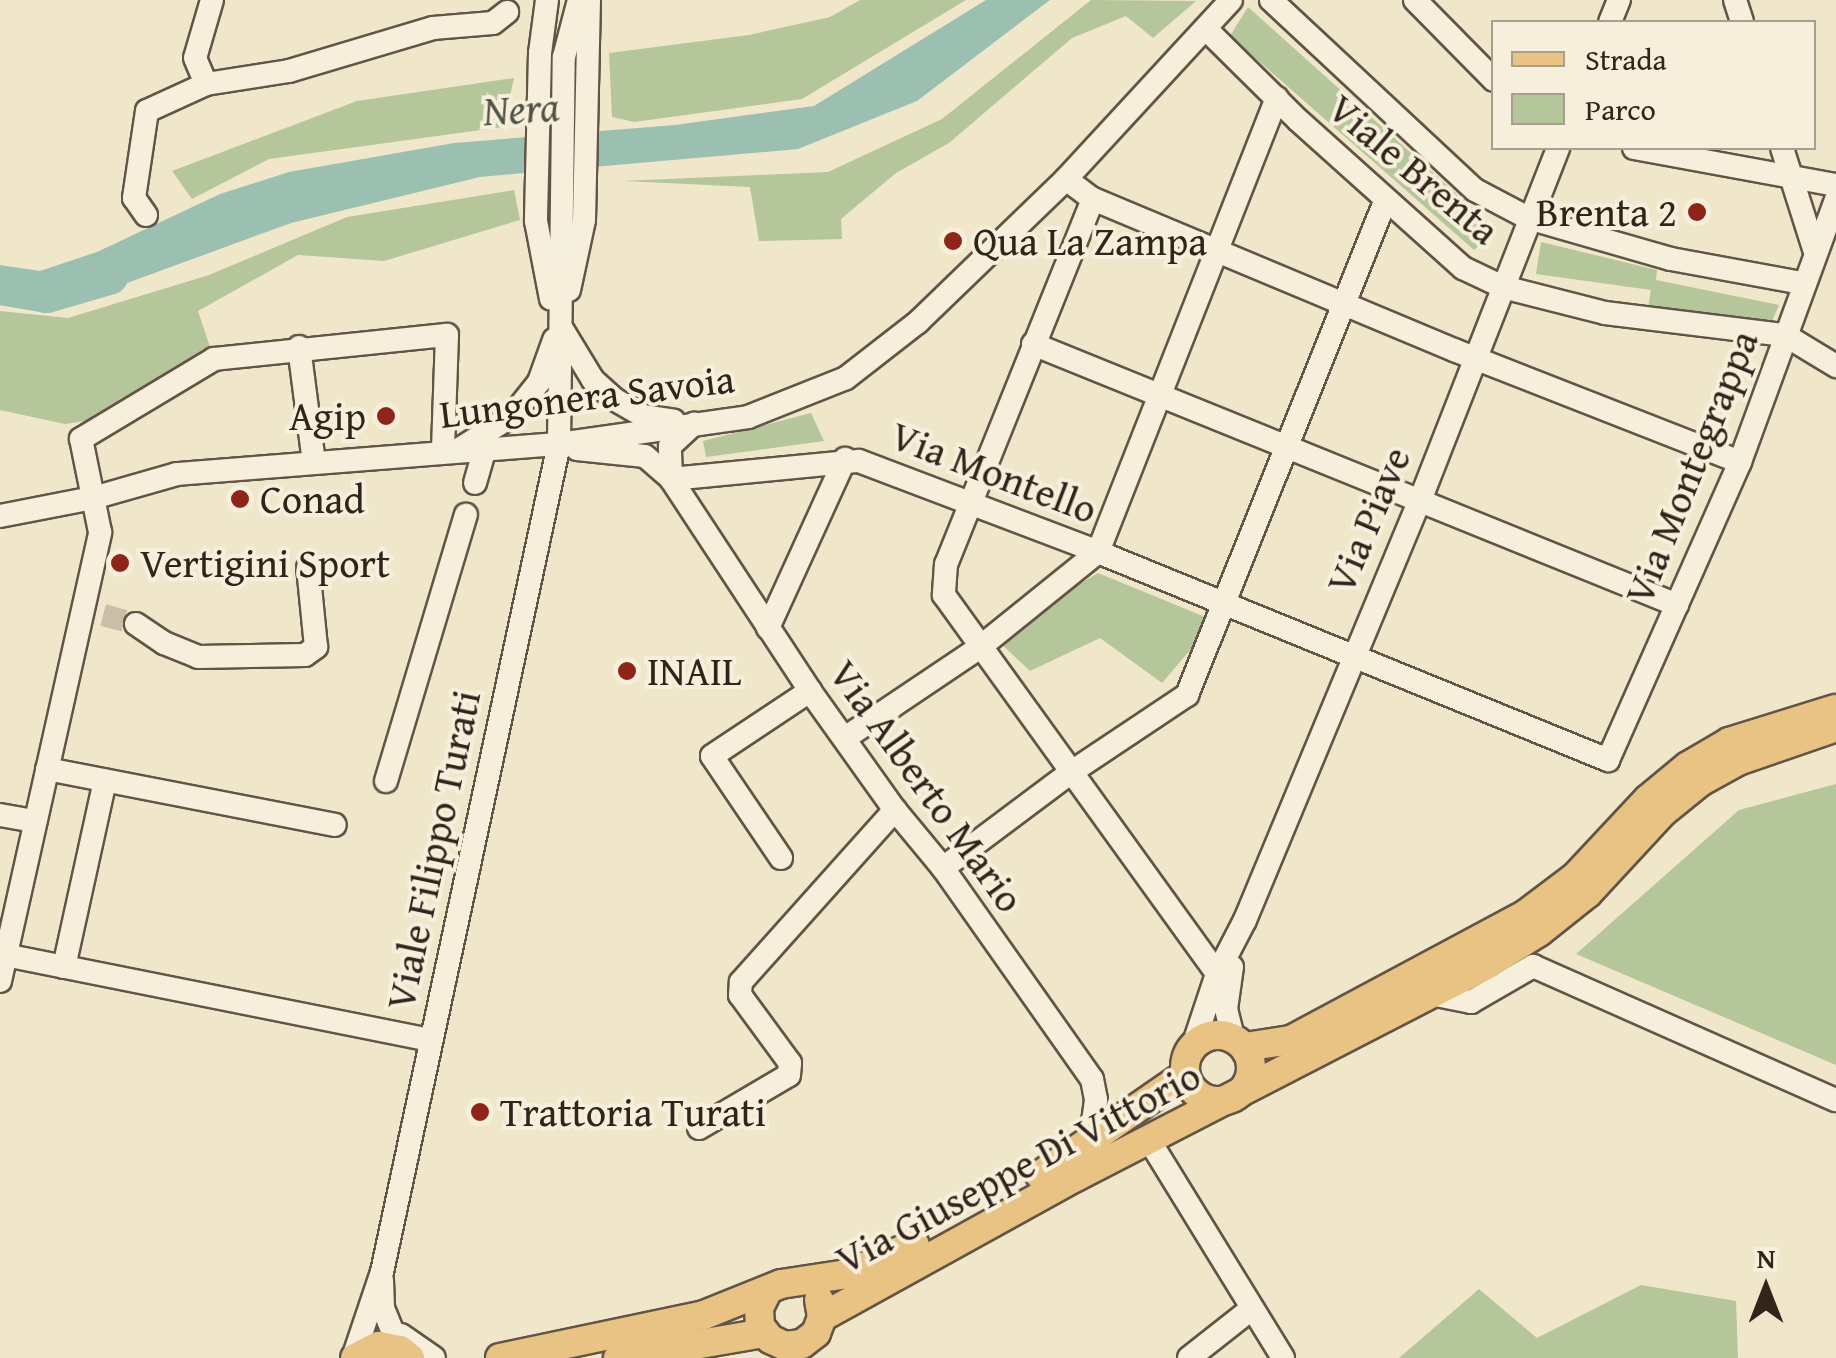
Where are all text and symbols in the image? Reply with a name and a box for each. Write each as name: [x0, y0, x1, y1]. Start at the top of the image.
legend: [1491, 20, 1816, 150]
text: Strada: [1585, 37, 1667, 81]
water label: Nera: [481, 80, 561, 136]
street label: Viale Brenta: [1319, 84, 1509, 254]
text: Parco: [1585, 87, 1656, 131]
place label: Brenta 2: [1536, 188, 1677, 236]
marker: Brenta 2: [1686, 201, 1708, 223]
place label: Qua La Zampa: [973, 217, 1207, 265]
marker: Qua La Zampa: [942, 230, 964, 252]
street label: Via Montegrappa: [1614, 323, 1768, 611]
street label: Lungonera Savoia: [437, 354, 737, 438]
place label: Agip: [289, 392, 366, 440]
marker: Agip: [375, 405, 397, 427]
street label: Via Montello: [884, 411, 1104, 533]
street label: Via Piave: [1316, 440, 1420, 600]
place label: Conad: [260, 475, 365, 523]
marker: Conad: [229, 488, 251, 510]
place label: Vertigini Sport: [140, 539, 390, 587]
marker: Vertigini Sport: [109, 552, 131, 574]
place label: INAIL: [647, 647, 742, 695]
street label: Via Alberto Mario: [819, 651, 1035, 921]
marker: INAIL: [616, 660, 638, 682]
street label: Viale Filippo Turati: [376, 686, 490, 1014]
street label: Via Giuseppe Di Vittorio: [828, 1051, 1208, 1283]
place label: Trattoria Turati: [500, 1088, 766, 1136]
marker: Trattoria Turati: [469, 1101, 491, 1123]
text: N: [1757, 1237, 1775, 1278]
north arrow: [1716, 1238, 1816, 1338]

